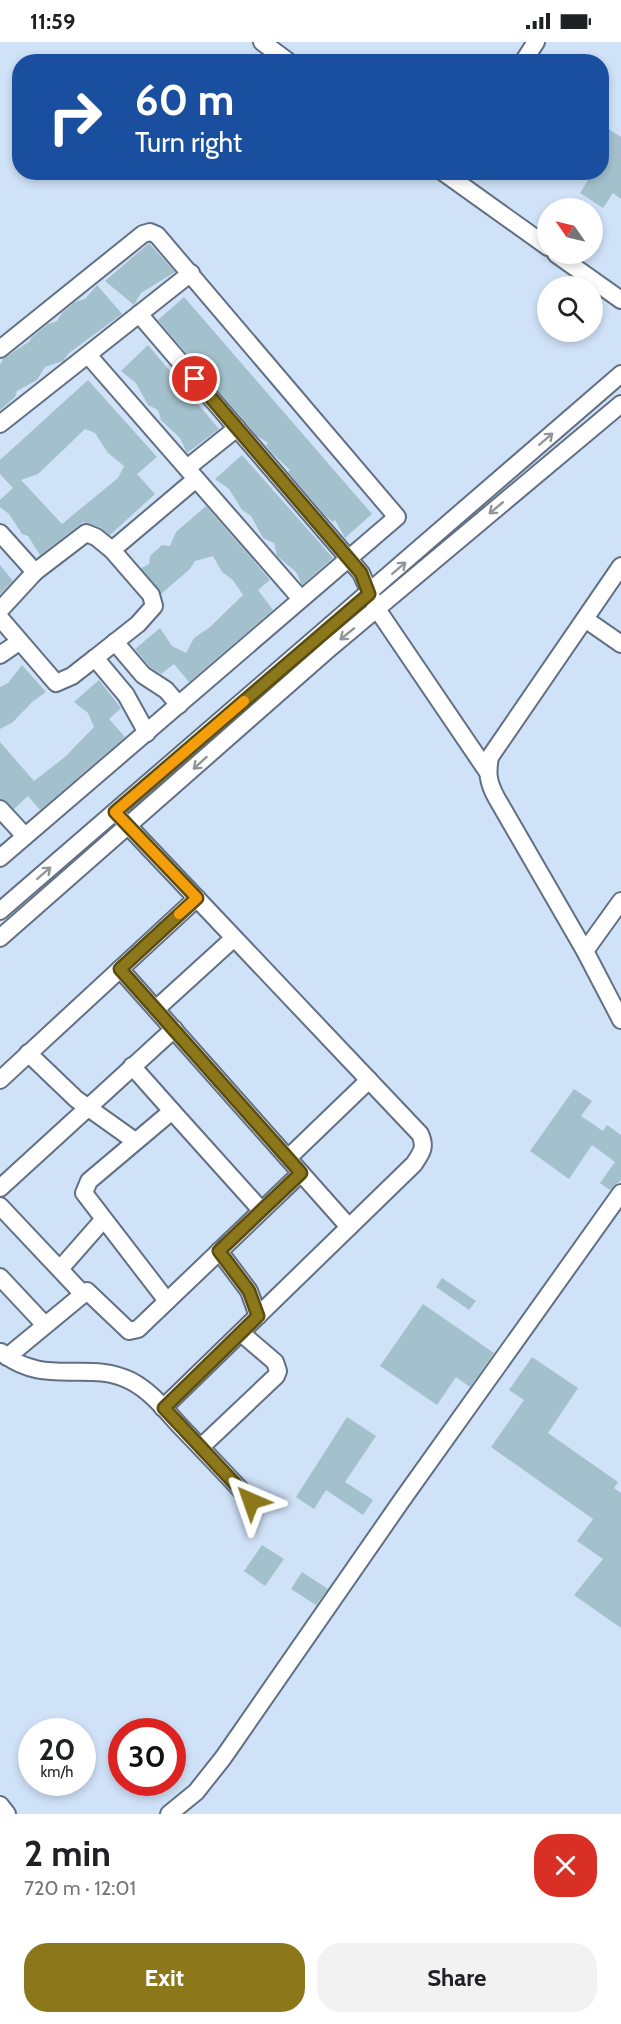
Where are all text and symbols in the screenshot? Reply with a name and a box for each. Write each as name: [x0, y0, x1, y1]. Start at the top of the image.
text: 11:59: [30, 8, 75, 35]
text: 60 m: [135, 74, 234, 126]
icon: right: [36, 78, 114, 156]
text: Turn right: [135, 126, 242, 159]
north arrow: [537, 198, 603, 264]
map controls: [537, 198, 603, 342]
button: search: [537, 276, 603, 342]
pin: [169, 353, 220, 404]
icon: arrive: [178, 362, 211, 395]
one-way arrow: [538, 433, 554, 446]
one-way arrow: [488, 502, 504, 515]
one-way arrow: [391, 561, 406, 575]
one-way arrow: [339, 628, 355, 641]
one-way arrow: [193, 756, 208, 770]
one-way arrow: [36, 866, 51, 880]
position arrow: [219, 1469, 283, 1533]
speed limit sign: 30: [108, 1718, 186, 1796]
text: 20: [38, 1731, 76, 1768]
text: km/h: [41, 1763, 73, 1781]
text: 2 min: [24, 1831, 111, 1875]
button: close: [534, 1834, 597, 1897]
text: 720 m · 12:01: [24, 1876, 136, 1900]
button: Exit: [24, 1943, 305, 2012]
button: Share: [317, 1943, 597, 2012]

